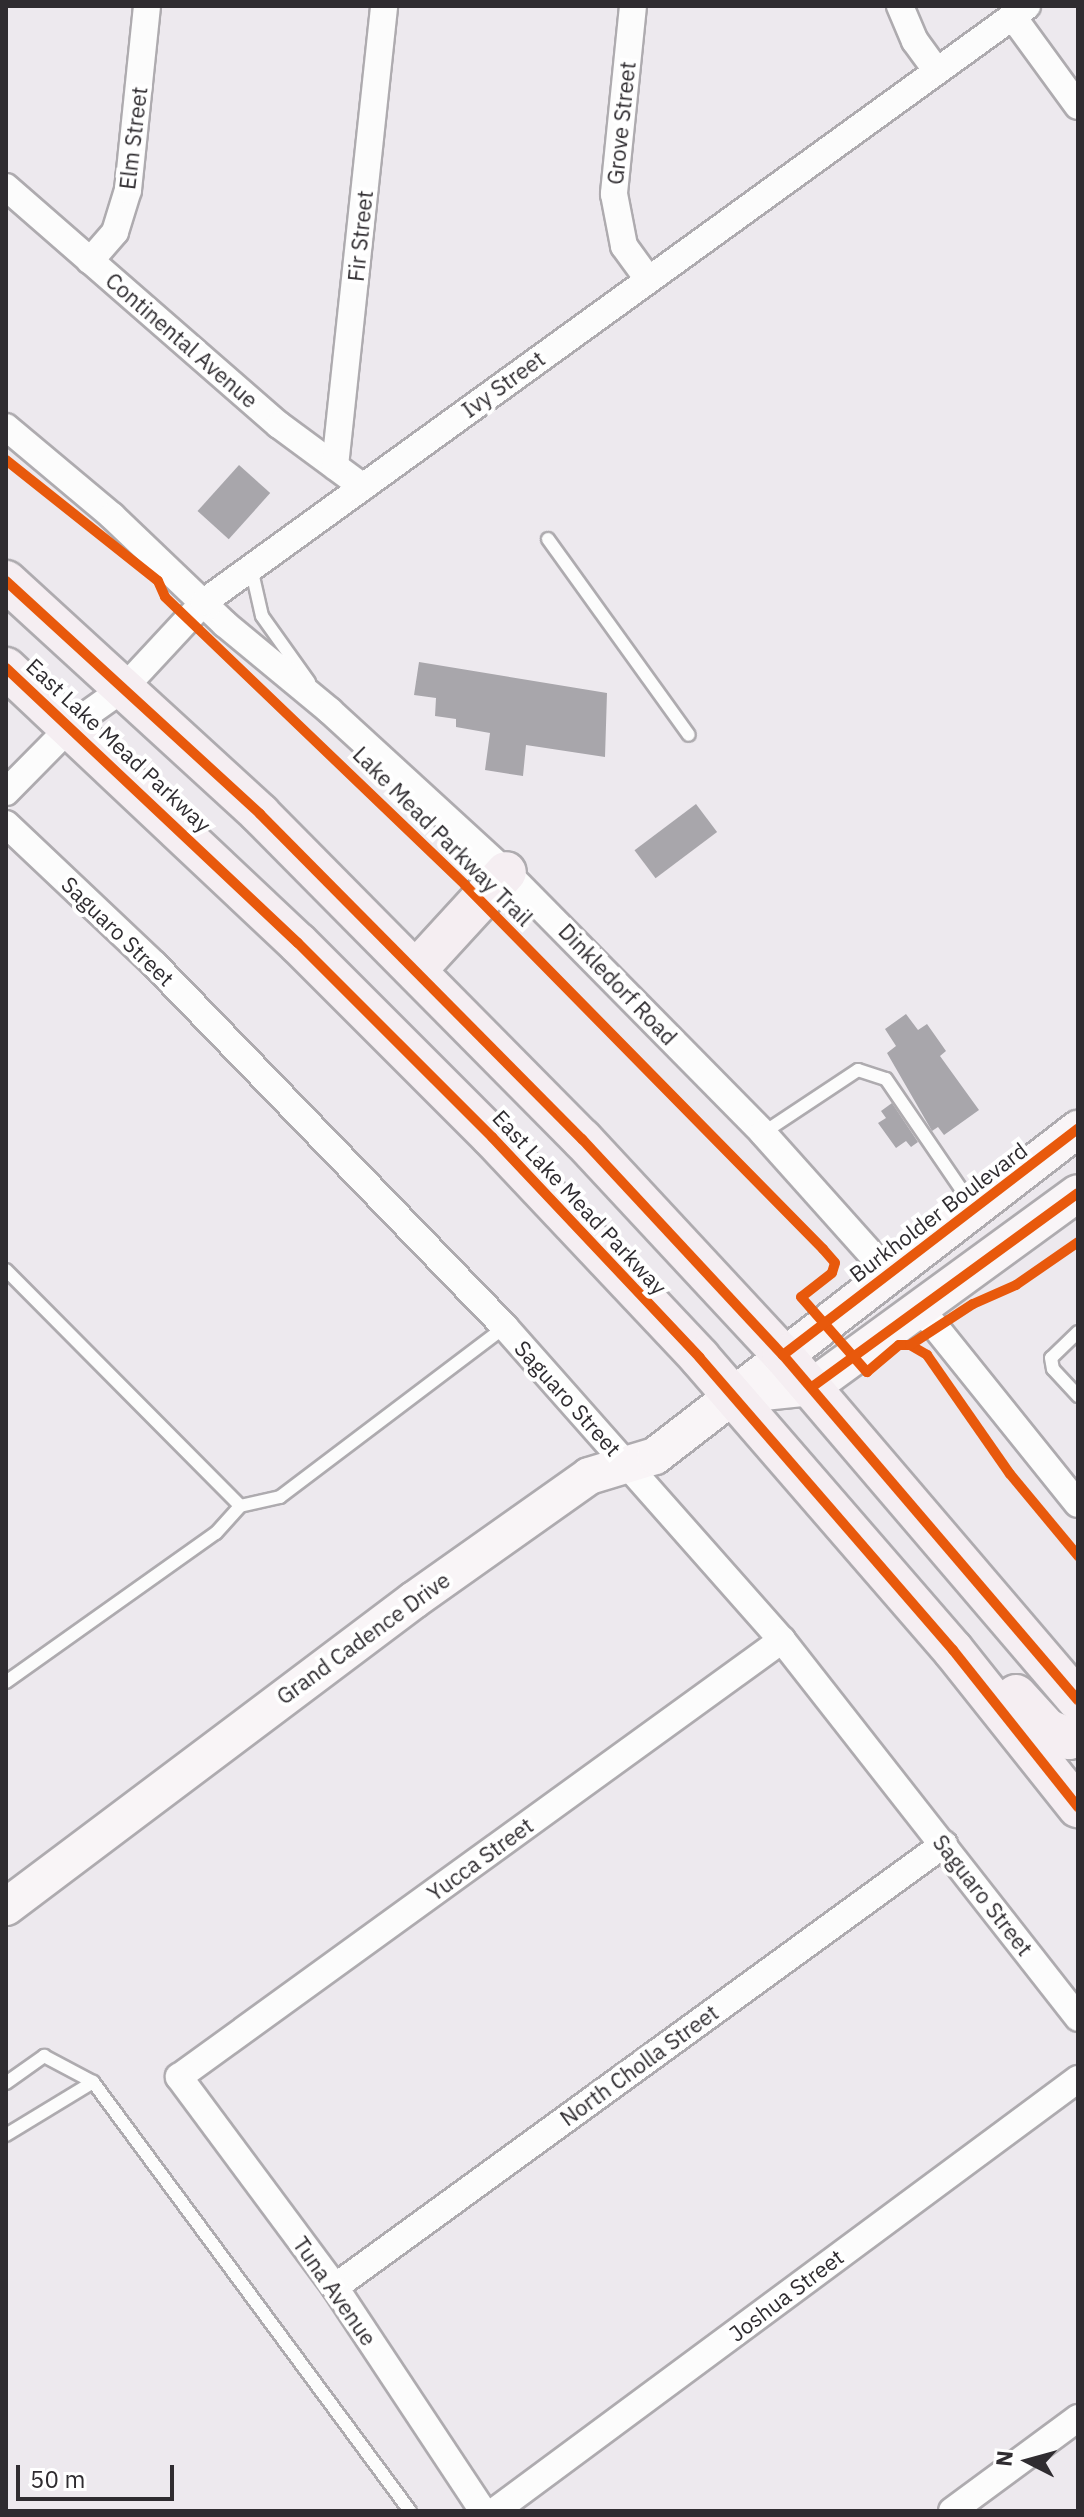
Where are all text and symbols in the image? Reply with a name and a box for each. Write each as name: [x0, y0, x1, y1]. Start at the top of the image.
street label: Grove Street: [601, 60, 641, 186]
street label: Elm Street: [114, 85, 152, 191]
street label: Fir Street: [342, 189, 378, 283]
street label: Continental Avenue: [101, 267, 263, 413]
street label: Ivy Street: [456, 345, 550, 423]
street label: East Lake Mead Parkway: [21, 653, 217, 837]
street label: Lake Mead Parkway Trail: [348, 741, 538, 931]
street label: Saguaro Street: [56, 871, 180, 991]
street label: Dinkledorf Road: [553, 918, 683, 1050]
street label: East Lake Mead Parkway: [488, 1104, 672, 1300]
street label: Burkholder Boulevard: [844, 1137, 1032, 1287]
street label: Saguaro Street: [509, 1335, 627, 1461]
street label: Grand Cadence Drive: [271, 1566, 455, 1710]
street label: Yucca Street: [422, 1812, 538, 1906]
street label: Saguaro Street: [928, 1829, 1038, 1961]
street label: North Cholla Street: [555, 1999, 723, 2131]
street label: Tuna Avenue: [288, 2231, 382, 2351]
street label: Joshua Street: [724, 2243, 848, 2347]
north arrow: [988, 2421, 1068, 2501]
scale bar: [20, 2449, 178, 2499]
text: N: [988, 2449, 1019, 2468]
text: 50 m: [30, 2463, 85, 2495]

